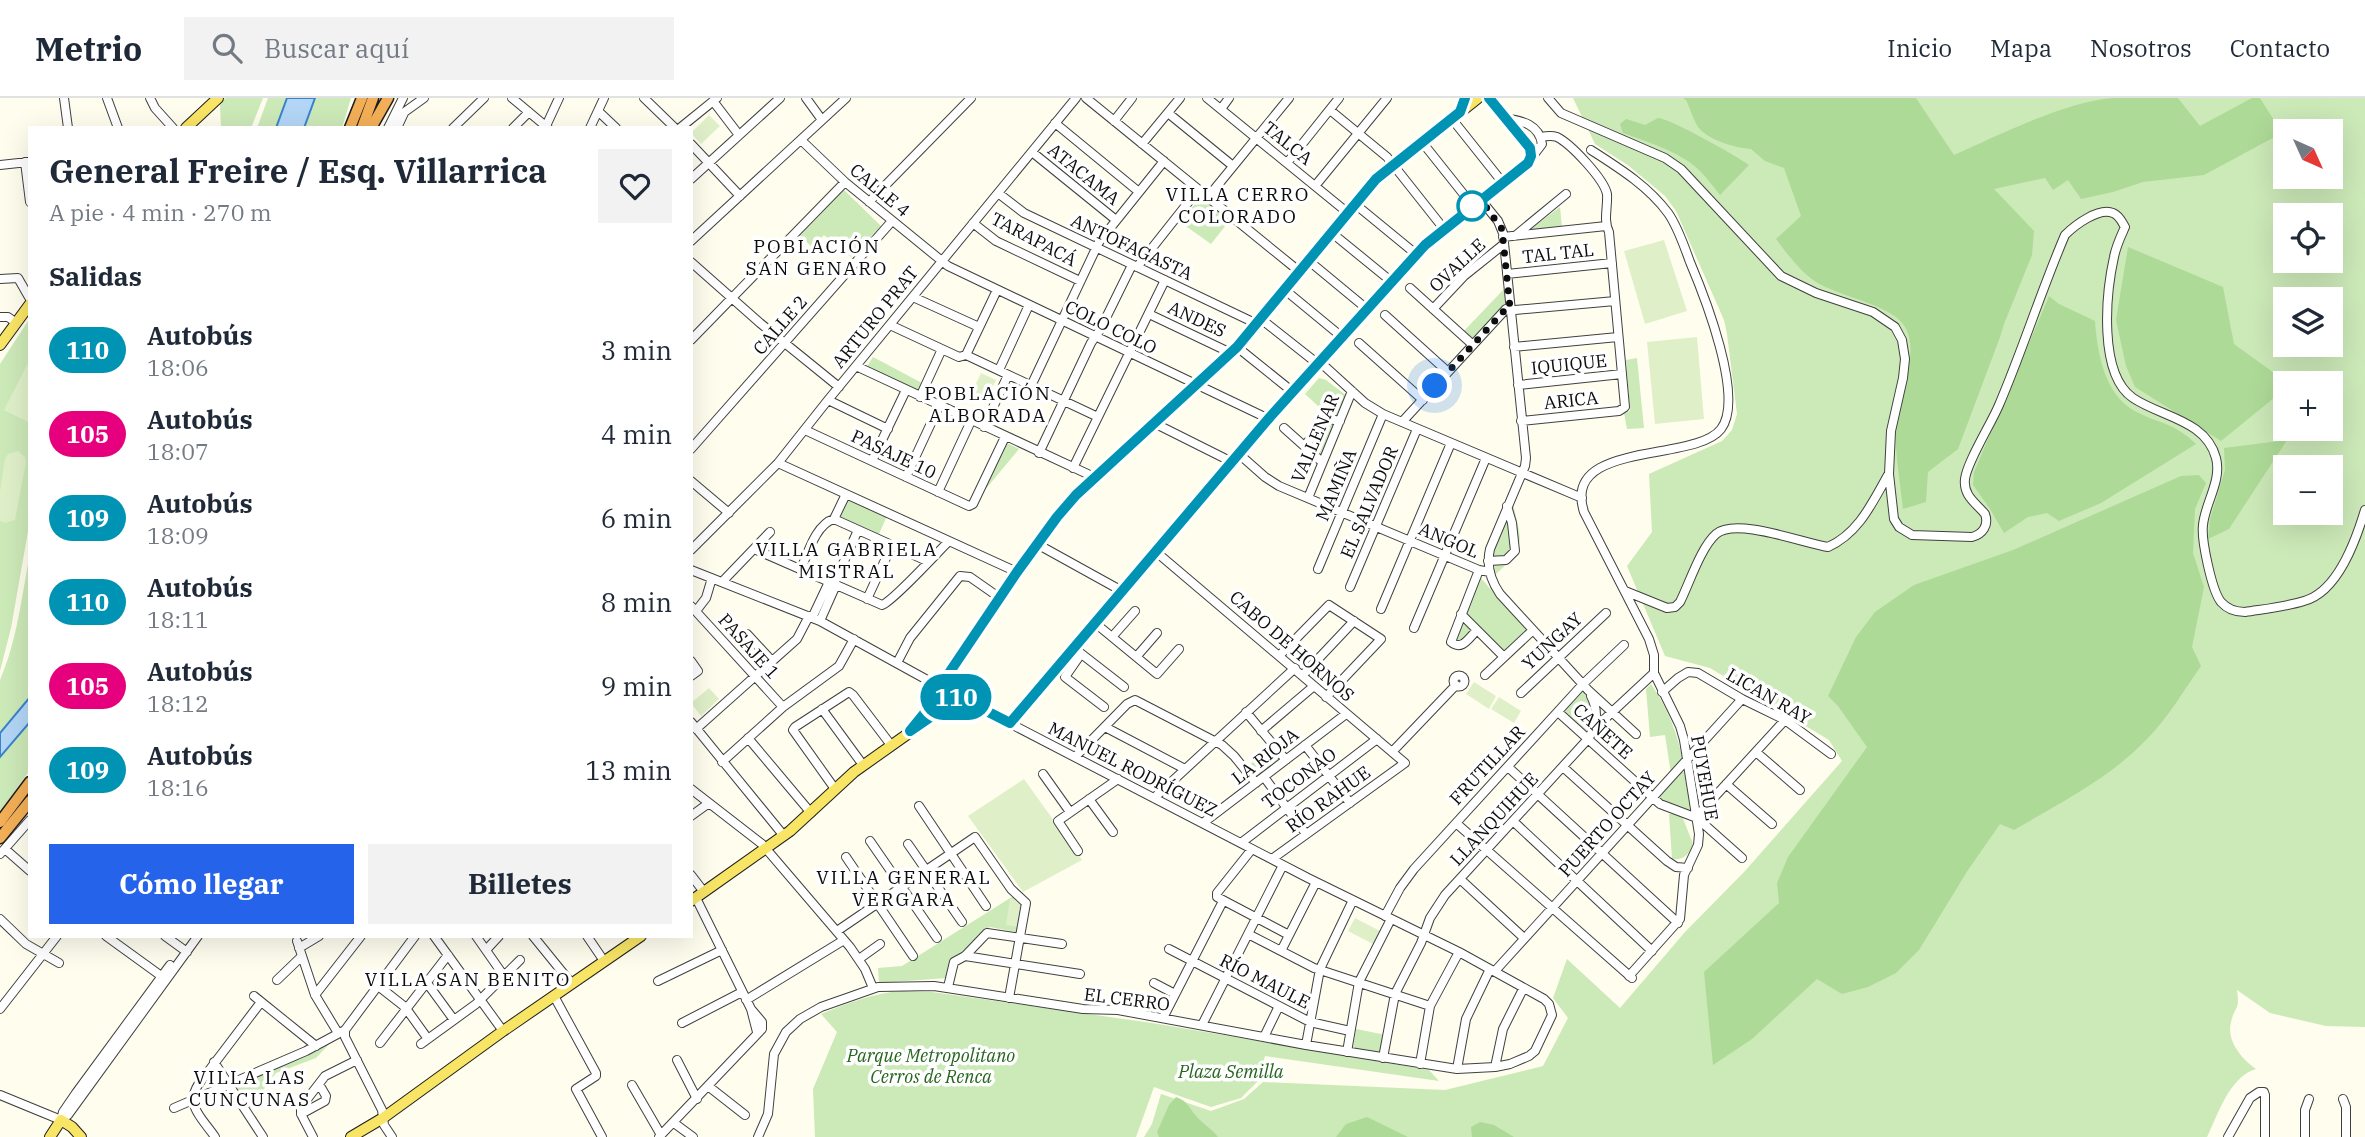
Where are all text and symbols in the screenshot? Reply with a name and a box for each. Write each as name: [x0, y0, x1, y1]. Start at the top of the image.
search box: [184, 17, 674, 80]
text: Metrio: [35, 27, 142, 70]
icon: search: [208, 29, 246, 67]
text: Buscar aquí: [264, 31, 409, 65]
text: Inicio: [1887, 32, 1952, 64]
text: Mapa: [1990, 32, 2052, 64]
text: Nosotros: [2090, 32, 2192, 64]
text: Contacto: [2230, 32, 2330, 64]
street label: TALCA: [1259, 116, 1318, 170]
north arrow: [2273, 119, 2343, 189]
map controls: [2273, 119, 2343, 525]
street label: ATACAMA: [1043, 138, 1125, 210]
text: General Freire / Esq. Villarrica: [49, 149, 547, 192]
button: heart: [598, 149, 672, 223]
street label: CALLE 4: [845, 158, 915, 222]
district label: VILLA CERRO COLORADO: [1166, 182, 1310, 228]
unlabelled marker: [1457, 191, 1487, 221]
text: A pie · 4 min · 270 m: [49, 197, 272, 227]
button: locate: [2273, 203, 2343, 273]
street label: TARAPACÁ: [987, 207, 1081, 271]
street label: ANTOFAGASTA: [1067, 209, 1197, 286]
street label: OVALLE: [1424, 233, 1490, 297]
district label: POBLACIÓN SAN GENARO: [746, 234, 888, 280]
street label: TAL TAL: [1521, 238, 1595, 268]
text: Salidas: [49, 259, 142, 293]
street label: ARTURO PRAT: [827, 261, 923, 373]
button: layers: [2273, 287, 2343, 357]
street label: CALLE 2: [748, 290, 812, 360]
street label: COLO COLO: [1061, 295, 1161, 359]
street label: ANDES: [1164, 296, 1230, 342]
text: Autobús: [147, 318, 253, 352]
text: 3 min: [601, 333, 672, 367]
text: 110: [66, 334, 109, 366]
street label: IQUIQUE: [1530, 349, 1608, 379]
text: 18:06: [147, 352, 209, 382]
your location: [1417, 368, 1452, 403]
button: +: [2273, 371, 2343, 441]
district label: POBLACIÓN ALBORADA: [924, 381, 1052, 427]
street label: ARICA: [1543, 386, 1600, 414]
street label: VALLENAR: [1286, 390, 1344, 486]
text: Autobús: [147, 402, 253, 436]
text: 4 min: [601, 417, 672, 451]
text: 105: [66, 418, 109, 450]
street label: PASAJE 10: [848, 424, 940, 484]
text: 18:07: [147, 436, 209, 466]
street label: EL SALVADOR: [1335, 442, 1403, 562]
street label: MAMIÑA: [1311, 445, 1362, 525]
button: −: [2273, 455, 2343, 525]
text: Autobús: [147, 486, 253, 520]
text: 6 min: [601, 501, 672, 535]
text: 109: [66, 502, 109, 534]
street label: ANGOL: [1415, 517, 1483, 563]
text: 18:09: [147, 520, 209, 550]
district label: VILLA GABRIELA MISTRAL: [756, 537, 938, 583]
text: Autobús: [147, 570, 253, 604]
text: 8 min: [601, 585, 672, 619]
text: 110: [66, 586, 109, 618]
street label: CABO DE HORNOS: [1225, 586, 1359, 706]
text: 18:11: [147, 604, 209, 634]
street label: YUNGAY: [1517, 607, 1587, 675]
street label: PASAJE 1: [714, 608, 784, 684]
text: Autobús: [147, 654, 253, 688]
street label: LICAN RAY: [1723, 663, 1816, 730]
text: 9 min: [601, 669, 672, 703]
text: 105: [66, 670, 109, 702]
line badge: 110: [916, 674, 996, 720]
text: 110: [934, 681, 978, 713]
text: 18:12: [147, 688, 209, 718]
street label: CAÑETE: [1568, 698, 1638, 764]
street label: MANUEL RODRÍGUEZ: [1045, 716, 1221, 822]
street label: FRUTILLAR: [1444, 720, 1530, 810]
street label: LA RIOJA: [1227, 722, 1304, 789]
street label: PUYEHUE: [1686, 733, 1724, 823]
text: Autobús: [147, 738, 253, 772]
street label: TOCONAO: [1257, 742, 1341, 814]
text: 13 min: [585, 753, 672, 787]
text: 109: [66, 754, 109, 786]
street label: RÍO RAHUE: [1281, 761, 1375, 837]
street label: PUERTO OCTAY: [1553, 766, 1661, 882]
street label: LLANQUIHUE: [1445, 768, 1543, 870]
text: 18:16: [147, 772, 209, 802]
button: Cómo llegar: [49, 844, 354, 924]
button: Billetes: [368, 844, 672, 924]
district label: VILLA GENERAL VERGARA: [816, 865, 992, 911]
street label: RÍO MAULE: [1216, 948, 1314, 1014]
district label: VILLA SAN BENITO: [365, 967, 571, 991]
street label: EL CERRO: [1083, 982, 1171, 1016]
park label: Parque Metropolitano Cerros de Renca: [846, 1044, 1015, 1088]
park label: Plaza Semilla: [1177, 1060, 1284, 1083]
district label: VILLA LAS CUNCUNAS: [189, 1065, 311, 1111]

